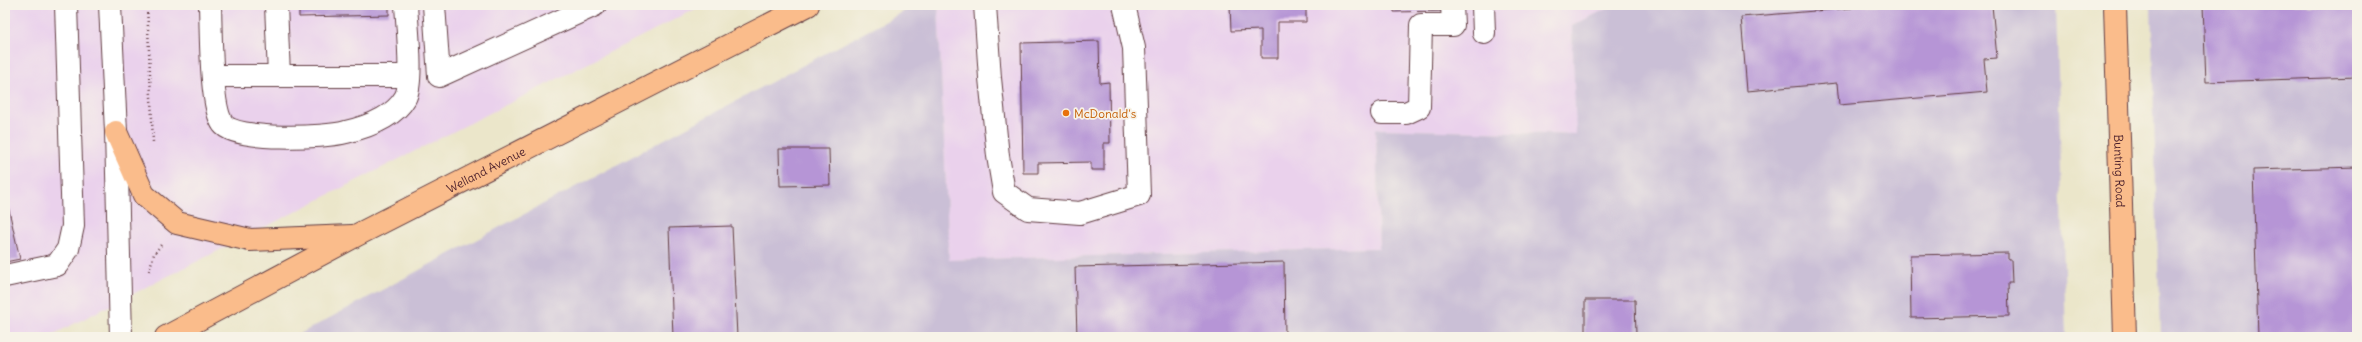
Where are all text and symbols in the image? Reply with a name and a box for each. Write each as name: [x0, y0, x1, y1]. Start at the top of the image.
place label: McDonald's: [1074, 106, 1136, 121]
marker: McDonald's: [1061, 108, 1071, 118]
street label: Bunting Road: [2111, 134, 2129, 208]
street label: Welland Avenue: [444, 143, 528, 196]

